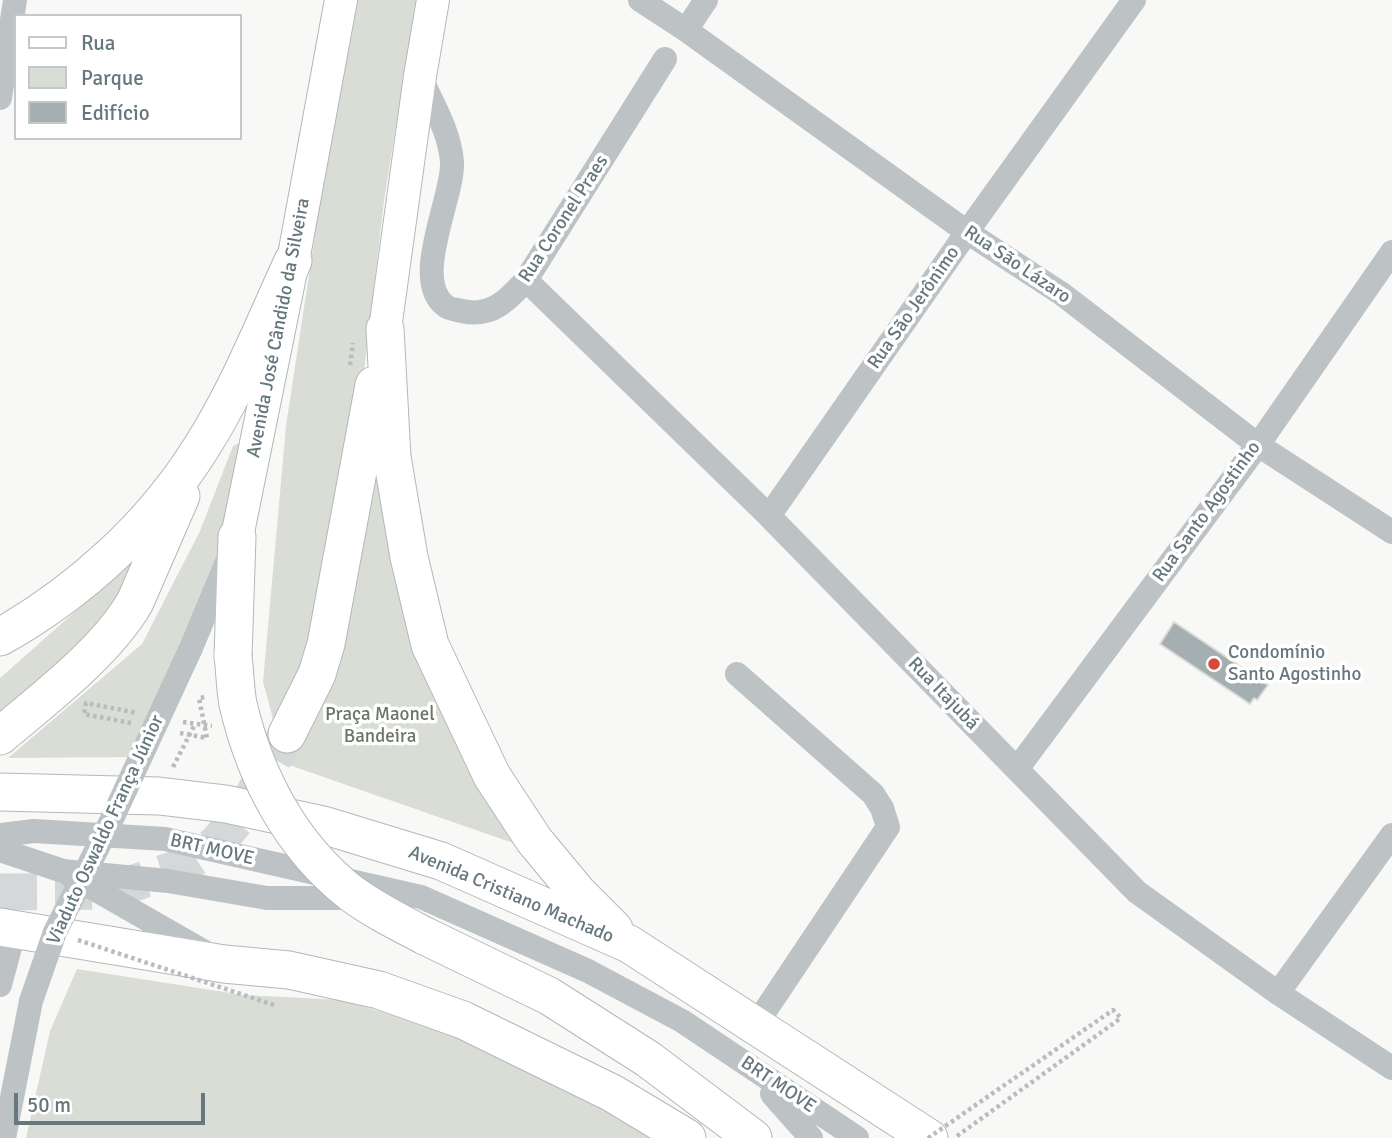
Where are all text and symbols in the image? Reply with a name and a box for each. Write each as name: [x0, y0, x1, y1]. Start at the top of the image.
legend: [14, 14, 242, 140]
text: Rua: [81, 30, 115, 56]
text: Parque: [81, 65, 144, 91]
text: Edifício: [81, 100, 150, 126]
street label: Rua Coronel Praes: [514, 151, 614, 287]
street label: Avenida José Cândido da Silveira: [243, 196, 315, 460]
street label: Rua São Lázaro: [959, 221, 1075, 309]
street label: Rua São Jerônimo: [863, 242, 965, 374]
street label: Rua Santo Agostinho: [1148, 437, 1266, 587]
place label: Condomínio Santo Agostinho: [1228, 642, 1361, 686]
street label: Rua Itajubá: [903, 653, 983, 735]
marker: Condomínio Santo Agostinho: [1206, 656, 1222, 672]
park label: Praça Maonel Bandeira: [325, 704, 435, 748]
street label: Viaduto Oswaldo França Júnior: [43, 712, 169, 948]
street label: BRT MOVE: [168, 829, 256, 871]
street label: Avenida Cristiano Machado: [405, 841, 617, 949]
street label: BRT MOVE: [736, 1052, 820, 1118]
scale bar: [18, 1078, 208, 1122]
text: 50 m: [27, 1092, 71, 1118]

